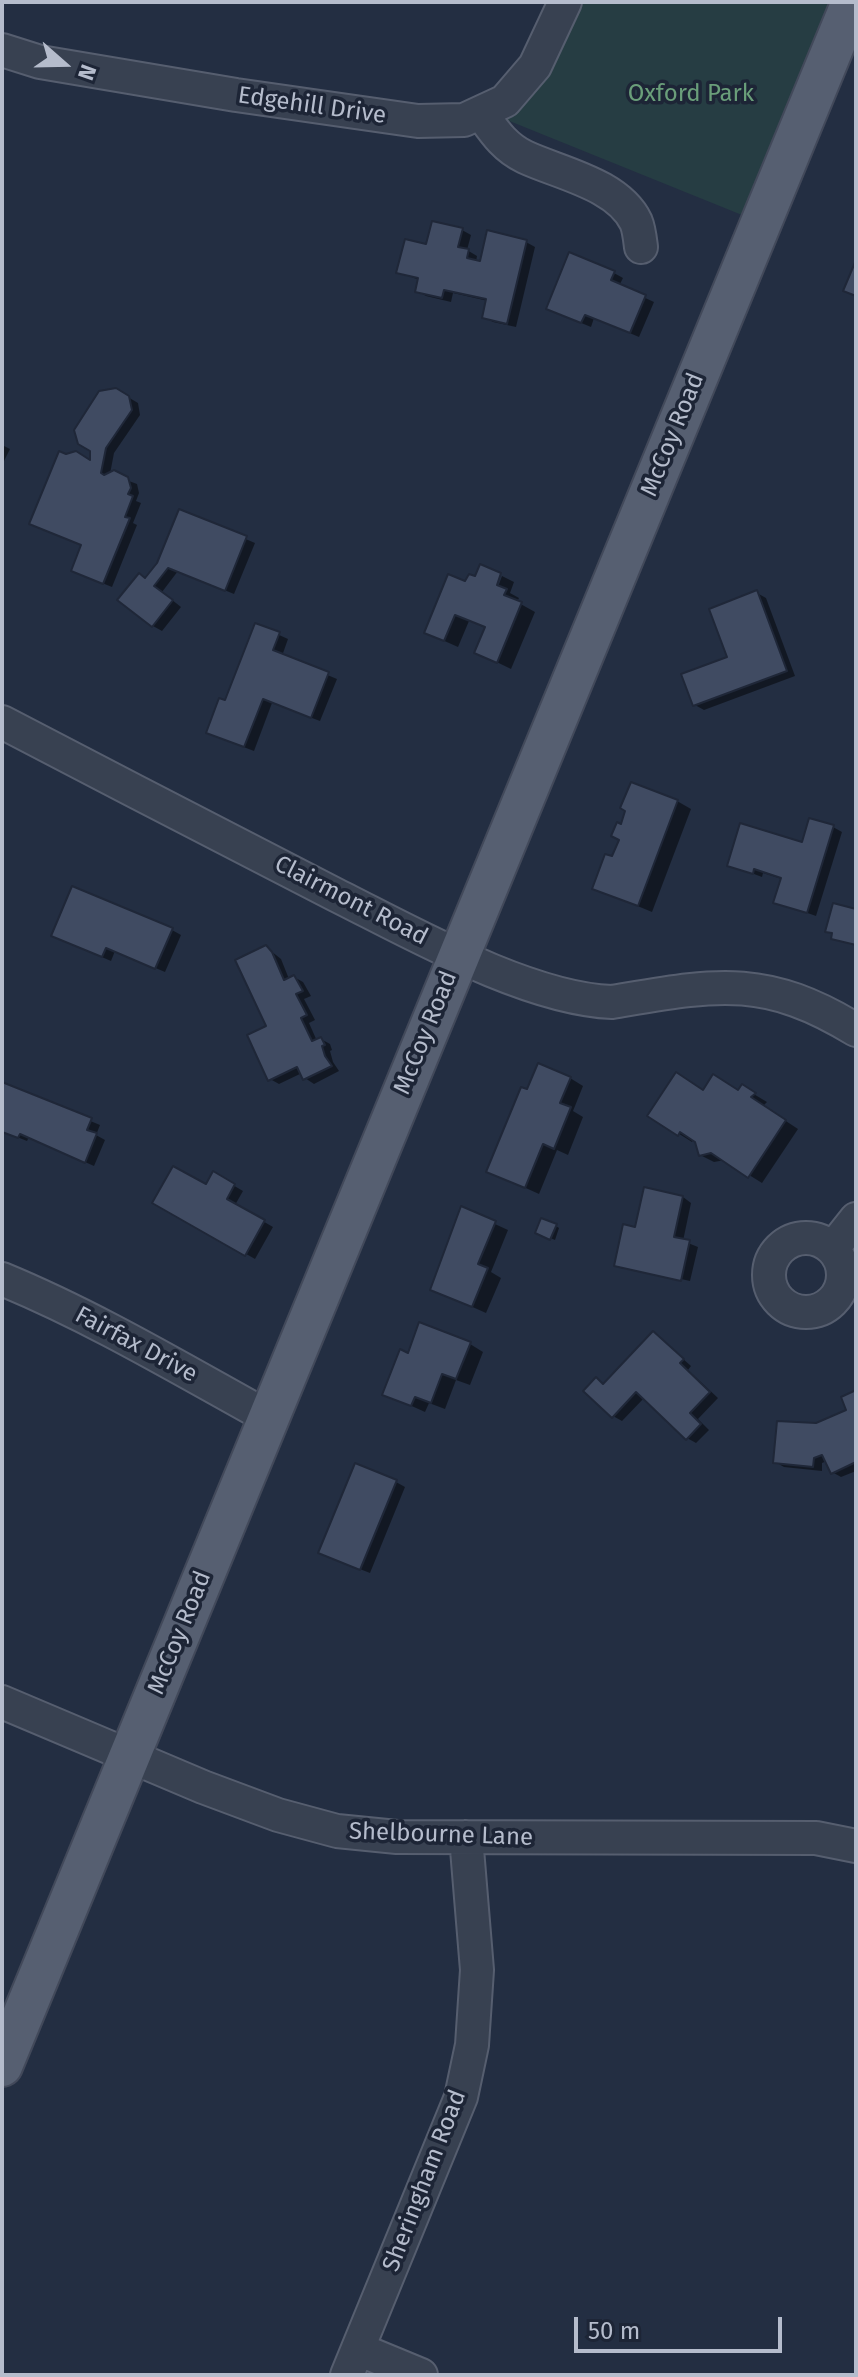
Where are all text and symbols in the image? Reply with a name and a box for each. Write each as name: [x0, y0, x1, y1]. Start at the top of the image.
north arrow: [24, 24, 104, 104]
text: N: [72, 61, 102, 84]
park label: Oxford Park: [628, 80, 754, 108]
street label: Edgehill Drive: [236, 81, 388, 131]
street label: McCoy Road: [635, 369, 711, 501]
street label: Clairmont Road: [270, 850, 432, 952]
street label: McCoy Road: [388, 967, 464, 1099]
street label: Fairfax Drive: [70, 1301, 202, 1389]
street label: McCoy Road: [142, 1567, 218, 1699]
street label: Shelbourne Lane: [348, 1817, 534, 1853]
street label: Sheringham Road: [377, 2086, 473, 2276]
scale bar: [578, 2301, 786, 2351]
text: 50 m: [588, 2317, 640, 2345]

